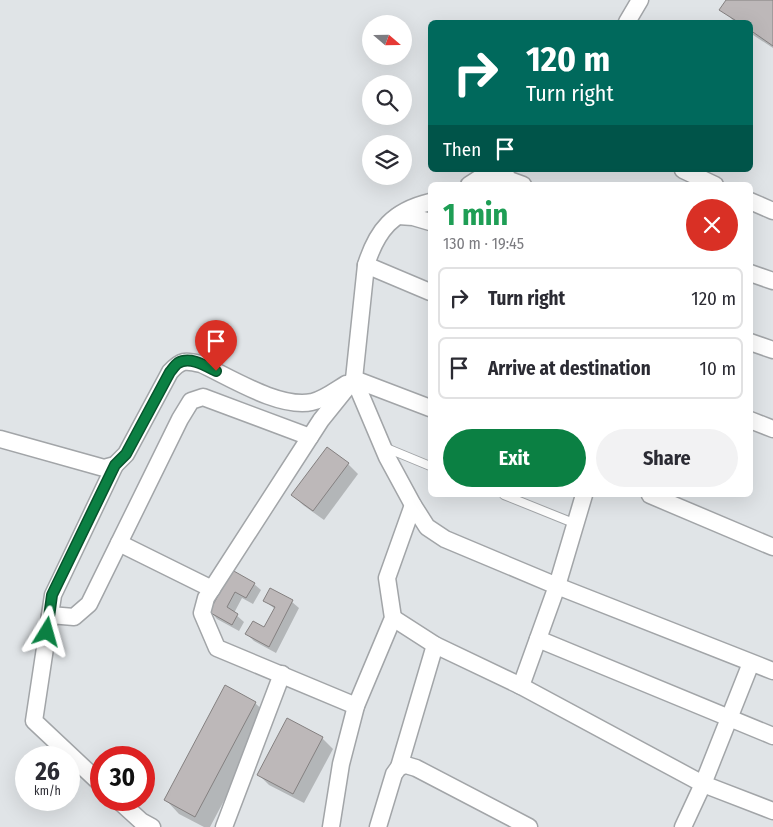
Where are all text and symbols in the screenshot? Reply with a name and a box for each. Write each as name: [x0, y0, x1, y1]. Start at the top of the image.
north arrow: [362, 15, 412, 65]
map controls: [362, 15, 412, 185]
text: 120 m: [526, 38, 610, 80]
icon: right: [443, 40, 508, 105]
button: search: [362, 75, 412, 125]
text: Turn right: [526, 80, 614, 107]
button: layers: [362, 135, 412, 185]
icon: arrive: [491, 135, 519, 163]
text: Then: [443, 138, 481, 161]
text: 1 min: [443, 197, 508, 233]
button: close: [686, 199, 738, 251]
text: 130 m · 19:45: [443, 234, 524, 253]
icon: right: [445, 284, 473, 312]
text: Turn right: [488, 287, 565, 310]
text: 120 m: [691, 287, 736, 310]
pin: [195, 320, 237, 371]
icon: arrive: [202, 327, 230, 355]
icon: arrive: [445, 354, 473, 382]
text: Arrive at destination: [488, 357, 651, 380]
text: 10 m: [700, 357, 736, 380]
button: Exit: [443, 429, 586, 487]
button: Share: [596, 429, 738, 487]
position arrow: [20, 605, 72, 657]
speed limit sign: 30: [90, 746, 155, 811]
text: 26: [35, 757, 60, 787]
text: km/h: [34, 784, 61, 798]

